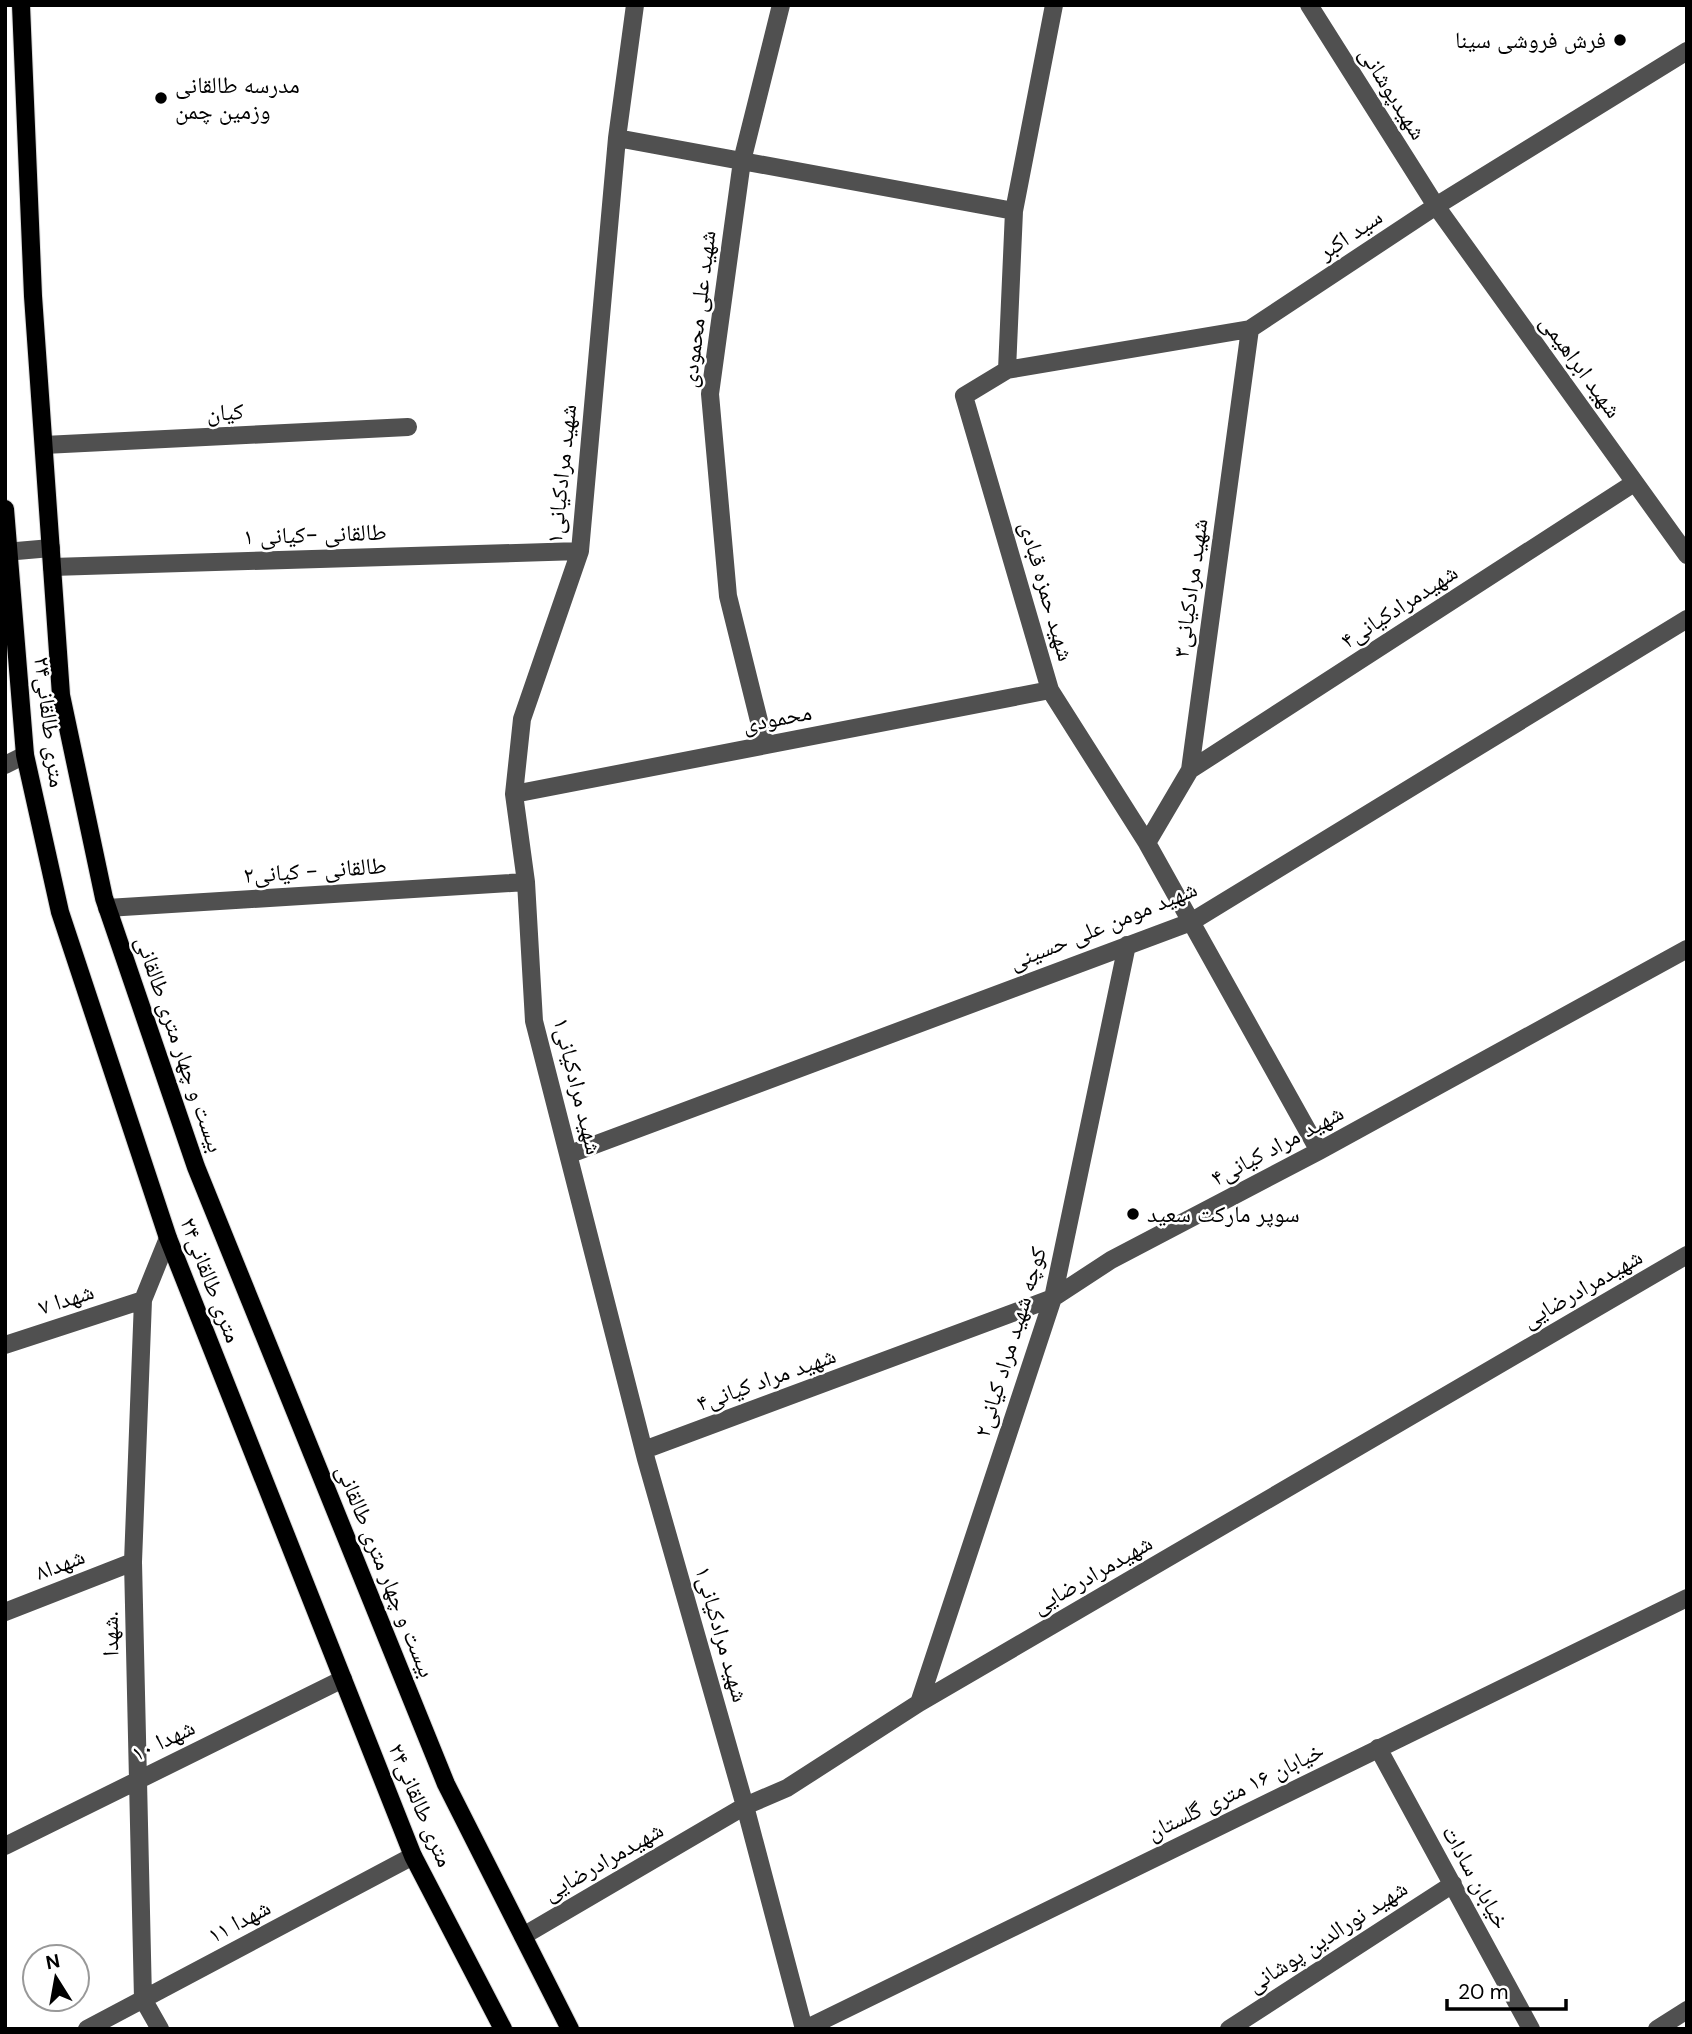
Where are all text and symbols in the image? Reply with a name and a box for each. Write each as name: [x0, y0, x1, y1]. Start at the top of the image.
place label: فرش فروشی سینا: [1455, 25, 1606, 55]
marker: فرش فروشی سینا: [1612, 32, 1628, 48]
street label: شهیدپوشانی: [1353, 41, 1433, 145]
place label: مدرسه طالقانی وزمین چمن: [175, 70, 300, 126]
marker: مدرسه طالقانی وزمین چمن: [153, 90, 169, 106]
street label: سید اکبر: [1311, 202, 1388, 267]
street label: شهید علی محمودی: [673, 229, 723, 389]
street label: شهید ابراهیمی: [1533, 308, 1629, 424]
street label: کیان: [206, 396, 245, 428]
street label: شهید مرادکیانی۱: [539, 403, 583, 545]
street label: طالقانی -کیانی ۱: [243, 517, 387, 551]
street label: شهید مرادکیانی۳: [1165, 517, 1215, 659]
street label: شهید حمزه قبادی: [1013, 518, 1081, 664]
street label: شهیدمرادکیانی۴: [1335, 557, 1463, 655]
street label: ۲۴متری طالقانی: [27, 655, 73, 789]
street label: محمودی: [740, 697, 814, 739]
street label: طالقانی - کیانی۲: [242, 850, 388, 890]
street label: شهید مومن علی حسینی: [1004, 874, 1202, 976]
street label: بیست و چهار متری طالقانی: [129, 932, 231, 1156]
street label: شهید مرادکیانی۱: [547, 1014, 609, 1158]
street label: شهید مراد کیانی۴: [1205, 1097, 1349, 1193]
place label: سوپر مارکت سعید: [1147, 1199, 1300, 1229]
marker: سوپر مارکت سعید: [1125, 1206, 1141, 1222]
street label: ۲۴متری طالقانی: [173, 1213, 249, 1347]
street label: شهیدمرادرضایی: [1516, 1241, 1648, 1335]
street label: کوچه شهید مراد کیانی۲: [967, 1243, 1053, 1441]
street label: شهدا ۷: [34, 1276, 98, 1322]
street label: شهید مراد کیانی۴: [692, 1340, 840, 1418]
street label: بیست و چهار متری طالقانی: [330, 1460, 442, 1682]
street label: شهیدمرادرضایی: [1026, 1527, 1158, 1621]
street label: شهدا۸: [31, 1541, 89, 1587]
street label: شهید مرادکیانی۱: [688, 1563, 756, 1705]
street label: شهدا.: [95, 1611, 125, 1657]
street label: شهدا ۱۰: [126, 1712, 200, 1768]
street label: خیابان ۱۶ متری گلستان: [1141, 1735, 1329, 1847]
street label: ۲۴متری طالقانی: [381, 1738, 461, 1872]
street label: شهیدمرادرضایی: [537, 1814, 669, 1908]
street label: خیابان سادات: [1435, 1820, 1517, 1934]
street label: شهید نورالدین پوشانی: [1241, 1873, 1413, 1999]
street label: شهدا ۱۱: [202, 1892, 276, 1950]
north arrow: [21, 1943, 91, 2013]
text: N: [44, 1948, 62, 1975]
scale bar: [1447, 1968, 1566, 2012]
text: 20 m: [1458, 1978, 1509, 2006]

